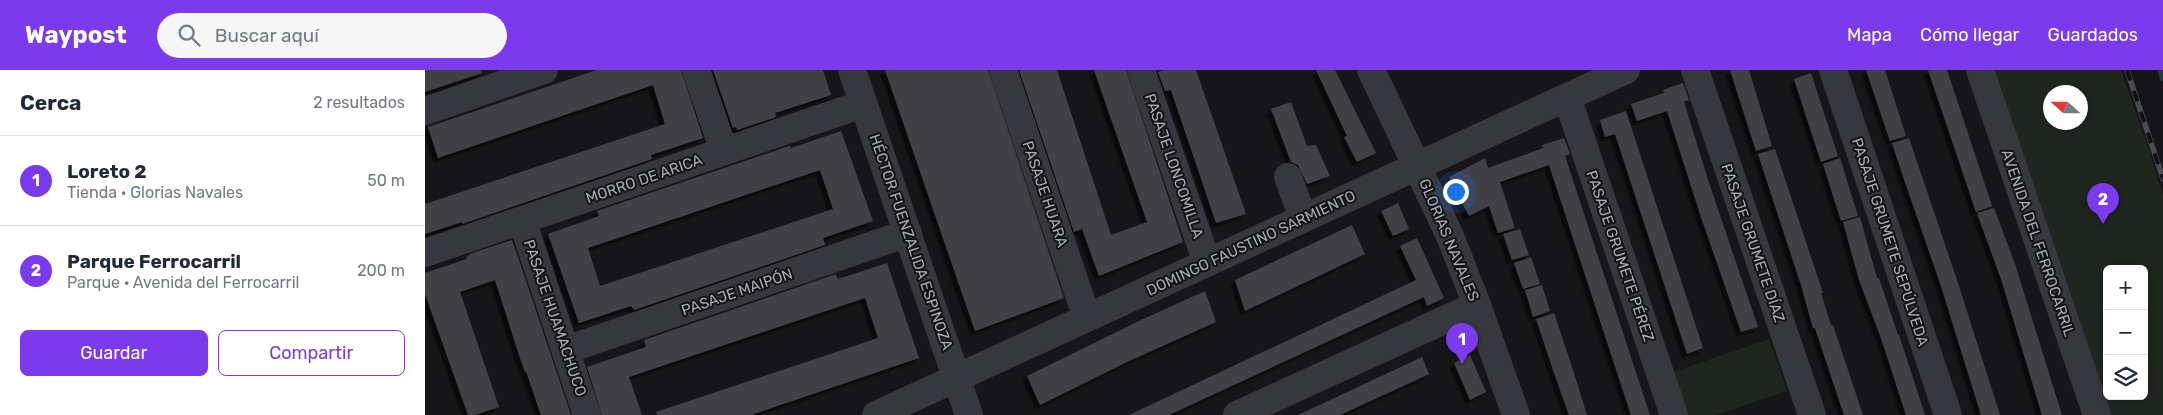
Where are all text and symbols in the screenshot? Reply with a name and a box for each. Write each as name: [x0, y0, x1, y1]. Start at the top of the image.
search box: [157, 13, 507, 58]
text: Waypost: [25, 21, 127, 49]
icon: search: [175, 21, 203, 49]
text: Buscar aquí: [215, 24, 319, 47]
text: Mapa: [1847, 24, 1892, 46]
text: Cómo llegar: [1920, 24, 2019, 46]
text: Guardados: [2047, 24, 2138, 46]
north arrow: [2043, 85, 2088, 130]
text: Cerca: [20, 90, 81, 115]
street label: PASAJE LONCOMILLA: [1141, 91, 1207, 241]
text: 2 resultados: [313, 93, 405, 112]
street label: HÉCTOR FUENZALIDA ESPINOZA: [865, 132, 957, 352]
street label: PASAJE GRUMETE SEPÚLVEDA: [1848, 136, 1932, 348]
street label: PASAJE HUARA: [1018, 138, 1072, 250]
street label: AVENIDA DEL FERROCARRIL: [1997, 147, 2079, 340]
street label: MORRO DE ARICA: [583, 151, 705, 207]
text: Loreto 2: [67, 160, 147, 183]
street label: PASAJE GRUMETE DÍAZ: [1717, 161, 1789, 325]
street label: PASAJE GRUMETE PÉREZ: [1582, 168, 1658, 344]
text: 1: [32, 171, 40, 190]
text: 50 m: [367, 171, 405, 190]
street label: GLORIAS NAVALES: [1415, 176, 1483, 304]
your location: [1443, 179, 1469, 205]
text: Tienda · Glorias Navales: [67, 183, 243, 202]
pin: 2: [2087, 183, 2119, 224]
street label: DOMINGO FAUSTINO SARMIENTO: [1143, 186, 1359, 300]
street label: PASAJE HUAMACHUCO: [520, 237, 590, 399]
text: Parque Ferrocarril: [67, 250, 241, 273]
text: 2: [31, 261, 41, 280]
text: 200 m: [357, 261, 405, 280]
street label: PASAJE MAIPÓN: [679, 265, 795, 319]
map controls: [2103, 265, 2148, 400]
button: +: [2103, 265, 2148, 310]
text: Parque · Avenida del Ferrocarril: [67, 273, 299, 292]
button: −: [2103, 310, 2148, 355]
pin: 1: [1446, 323, 1478, 364]
button: Guardar: [20, 330, 208, 376]
button: Compartir: [218, 330, 405, 376]
button: layers: [2103, 355, 2148, 400]

